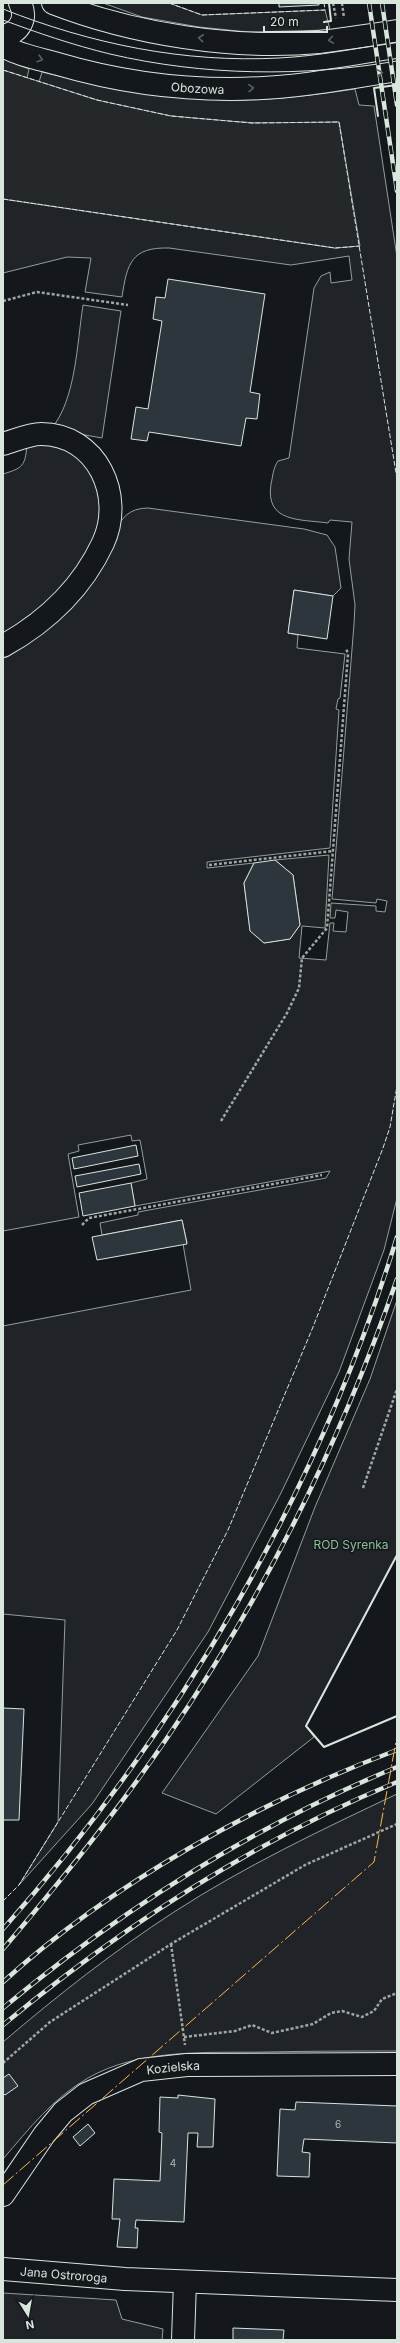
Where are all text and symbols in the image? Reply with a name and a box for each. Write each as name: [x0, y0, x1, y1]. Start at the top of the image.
scale bar: [264, 8, 327, 34]
text: 20 m: [270, 14, 299, 29]
one-way arrow: [198, 34, 204, 43]
one-way arrow: [328, 35, 334, 44]
one-way arrow: [36, 54, 43, 63]
one-way arrow: [377, 69, 383, 78]
street label: Obozowa: [170, 78, 225, 96]
one-way arrow: [248, 84, 254, 92]
park label: ROD Syrenka: [313, 1537, 389, 1552]
street label: Kozielska: [146, 2057, 200, 2077]
house number: 6: [335, 2118, 341, 2130]
house number: 4: [170, 2157, 176, 2169]
street label: Jana Ostroroga: [20, 2263, 108, 2285]
north arrow: [8, 2295, 48, 2335]
text: N: [24, 2317, 35, 2332]

